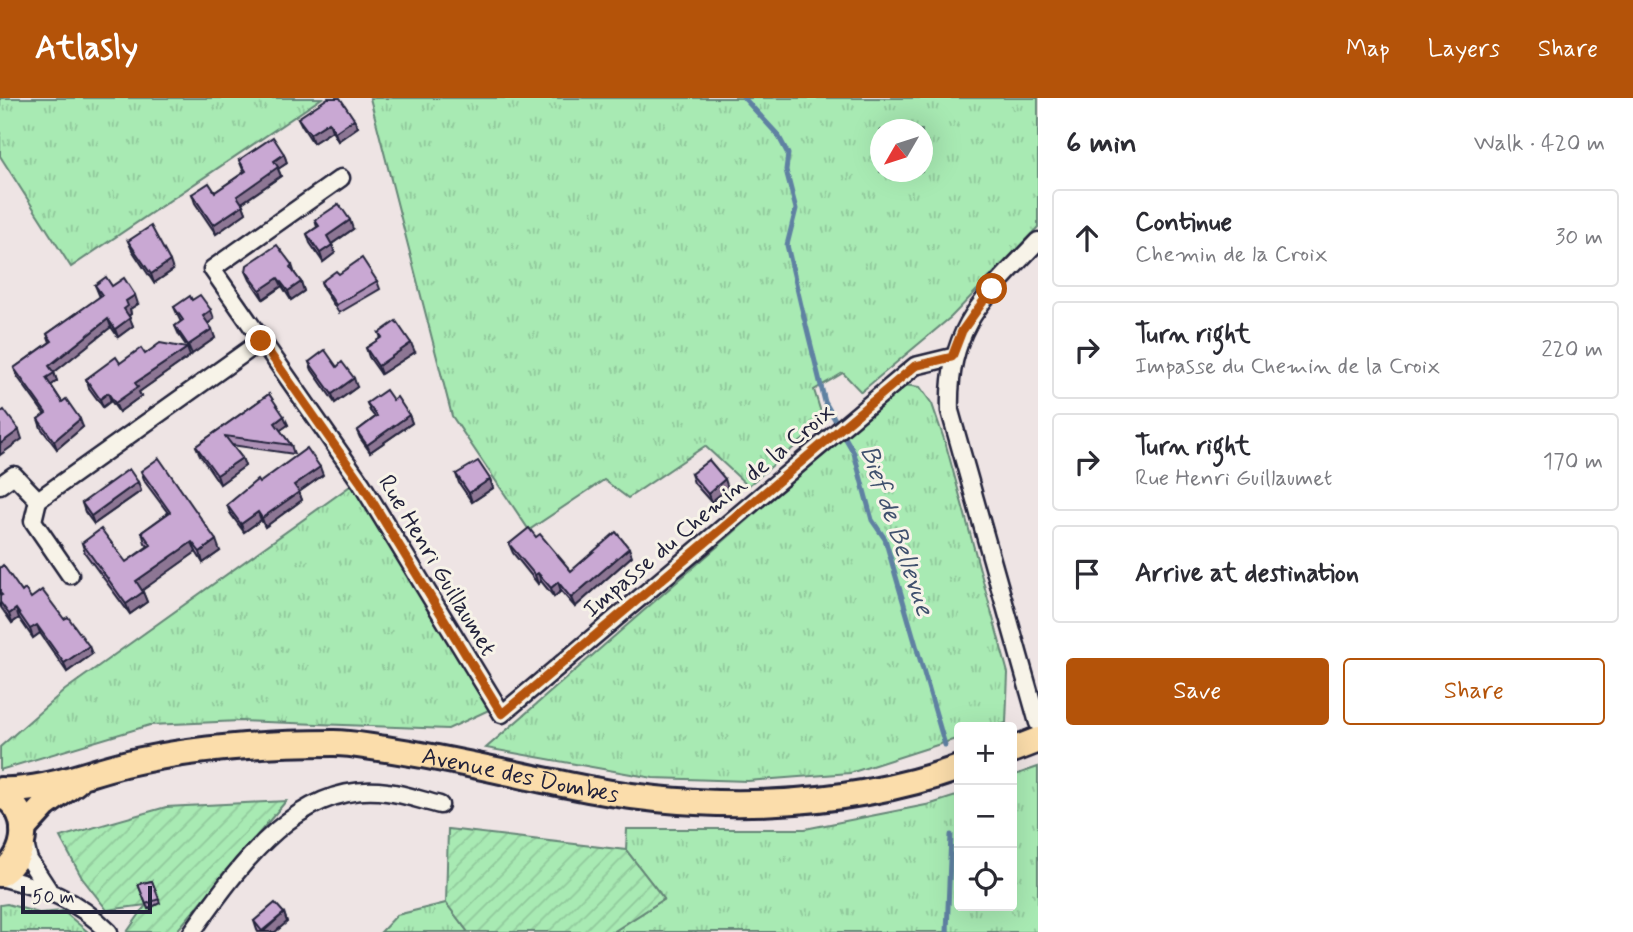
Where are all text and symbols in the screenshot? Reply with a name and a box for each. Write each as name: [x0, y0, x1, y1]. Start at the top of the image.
text: Atlasly: [35, 27, 138, 71]
text: Map: [1346, 34, 1390, 65]
text: Layers: [1428, 34, 1500, 65]
text: Share: [1538, 34, 1598, 65]
north arrow: [870, 119, 933, 182]
text: 6 min: [1066, 124, 1137, 163]
text: Walk · 420 m: [1474, 129, 1605, 159]
text: Continue: [1135, 206, 1232, 240]
icon: ahead: [1068, 219, 1106, 257]
text: 30 m: [1555, 223, 1603, 253]
text: Chemin de la Croix: [1135, 240, 1328, 270]
route start: [976, 273, 1007, 304]
text: Turn right: [1135, 318, 1251, 352]
route end: [245, 325, 276, 356]
icon: right: [1068, 331, 1106, 369]
text: 220 m: [1541, 335, 1603, 365]
text: Impasse du Chemin de la Croix: [1135, 352, 1440, 382]
street label: Impasse du Chemin de la Croix: [577, 397, 841, 625]
text: Turn right: [1135, 430, 1251, 464]
water label: Bief de Bellevue: [851, 441, 942, 621]
icon: right: [1068, 443, 1106, 481]
text: 170 m: [1543, 447, 1603, 477]
text: Rue Henri Guillaumet: [1135, 464, 1332, 494]
street label: Rue Henri Guillaumet: [370, 470, 503, 662]
icon: arrive: [1068, 555, 1106, 593]
text: Arrive at destination: [1135, 557, 1359, 591]
button: Save: [1066, 658, 1329, 725]
button: Share: [1343, 658, 1605, 725]
map controls: [954, 722, 1017, 911]
button: +: [954, 722, 1017, 785]
street label: Avenue des Dombes: [419, 741, 621, 811]
button: −: [954, 785, 1017, 848]
button: locate: [954, 848, 1017, 911]
scale bar: [21, 883, 152, 915]
text: 50 m: [32, 885, 75, 910]

